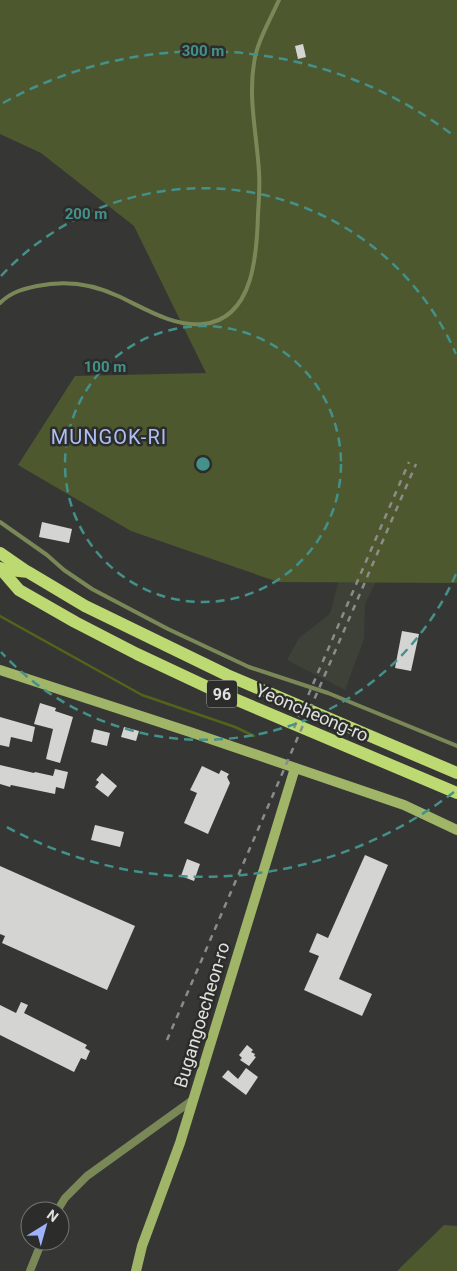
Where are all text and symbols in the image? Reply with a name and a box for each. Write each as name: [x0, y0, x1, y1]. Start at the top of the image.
text: 300 m: [182, 42, 224, 60]
text: 200 m: [65, 205, 107, 223]
text: 100 m: [84, 358, 126, 376]
district label: MUNGOK-RI: [51, 425, 167, 449]
centre of rings: [194, 455, 212, 473]
street label: Yeoncheong-ro: [253, 679, 372, 746]
road number: 96: [207, 681, 237, 708]
street label: Bugangoecheon-ro: [169, 940, 234, 1090]
north arrow: [20, 1201, 70, 1251]
text: N: [44, 1206, 62, 1225]

